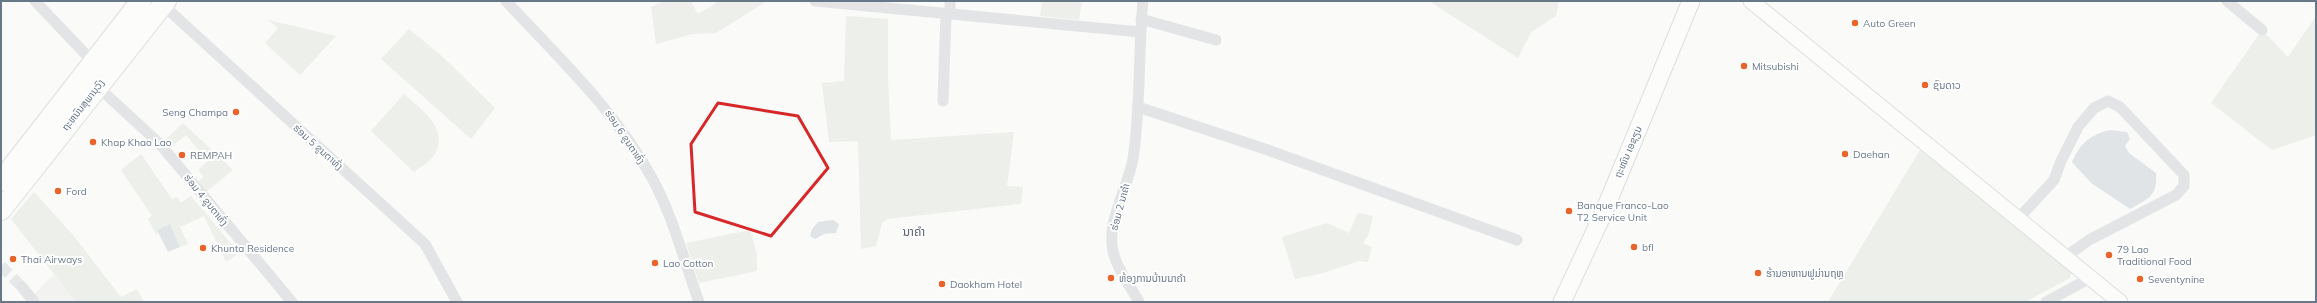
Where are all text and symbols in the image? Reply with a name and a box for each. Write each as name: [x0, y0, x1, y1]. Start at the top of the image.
place label: Auto Green: [1863, 17, 1916, 30]
marker: Auto Green: [1850, 18, 1860, 28]
place label: Mitsubishi: [1752, 60, 1799, 73]
marker: Mitsubishi: [1739, 61, 1749, 71]
street label: ຖະຫນົນສຸພານຸວົງ: [59, 77, 108, 134]
place label: ຊົນດາວ: [1933, 79, 1961, 92]
marker: ຊົນດາວ: [1920, 80, 1930, 90]
place label: Seng Champa: [162, 106, 228, 119]
marker: Seng Champa: [231, 107, 241, 117]
street label: ຮ່ອມ 6 ຂູນຕາທົ່ງ: [602, 107, 648, 167]
street label: ຮ່ອມ 5 ຂູນຕາທົ່ງ: [290, 121, 346, 173]
street label: ຖະໜົນ ເອຊຽນ: [1611, 124, 1645, 180]
place label: Khap Khao Lao: [101, 136, 172, 149]
marker: Khap Khao Lao: [88, 137, 98, 147]
place label: Daehan: [1853, 148, 1890, 161]
place label: REMPAH: [190, 149, 232, 162]
marker: Daehan: [1840, 149, 1850, 159]
marker: REMPAH: [177, 150, 187, 160]
street label: ຮ່ອມ 4 ຂູນຕາທົ່ງ: [181, 171, 231, 228]
street label: ຮ່ອມ 2 ນາຄຳ: [1107, 182, 1133, 232]
place label: Ford: [66, 185, 87, 198]
marker: Ford: [53, 186, 63, 196]
place label: Banque Franco-Lao T2 Service Unit: [1577, 199, 1669, 224]
marker: Banque Franco-Lao T2 Service Unit: [1564, 206, 1574, 216]
district label: ນາຄຳ: [903, 224, 925, 239]
place label: bfl: [1642, 241, 1654, 254]
place label: Khunta Residence: [211, 242, 294, 255]
marker: bfl: [1629, 242, 1639, 252]
marker: Khunta Residence: [198, 243, 208, 253]
place label: 79 Lao Traditional Food: [2117, 243, 2192, 268]
marker: 79 Lao Traditional Food: [2104, 250, 2114, 260]
place label: Thai Airways: [21, 253, 82, 266]
marker: Thai Airways: [8, 254, 18, 264]
place label: Lao Cotton: [663, 257, 713, 270]
marker: Lao Cotton: [650, 258, 660, 268]
place label: ຮ້ານອາຫານຟູມ່ານຖຫຼ: [1766, 267, 1844, 280]
marker: ຮ້ານອາຫານຟູມ່ານຖຫຼ: [1753, 268, 1763, 278]
place label: ຫ້ອງການບ້ານນາຄໍາ: [1119, 272, 1186, 285]
marker: ຫ້ອງການບ້ານນາຄໍາ: [1106, 273, 1116, 283]
place label: Seventynine: [2148, 273, 2205, 286]
marker: Seventynine: [2135, 274, 2145, 284]
place label: Daokham Hotel: [950, 278, 1022, 291]
marker: Daokham Hotel: [937, 279, 947, 289]

